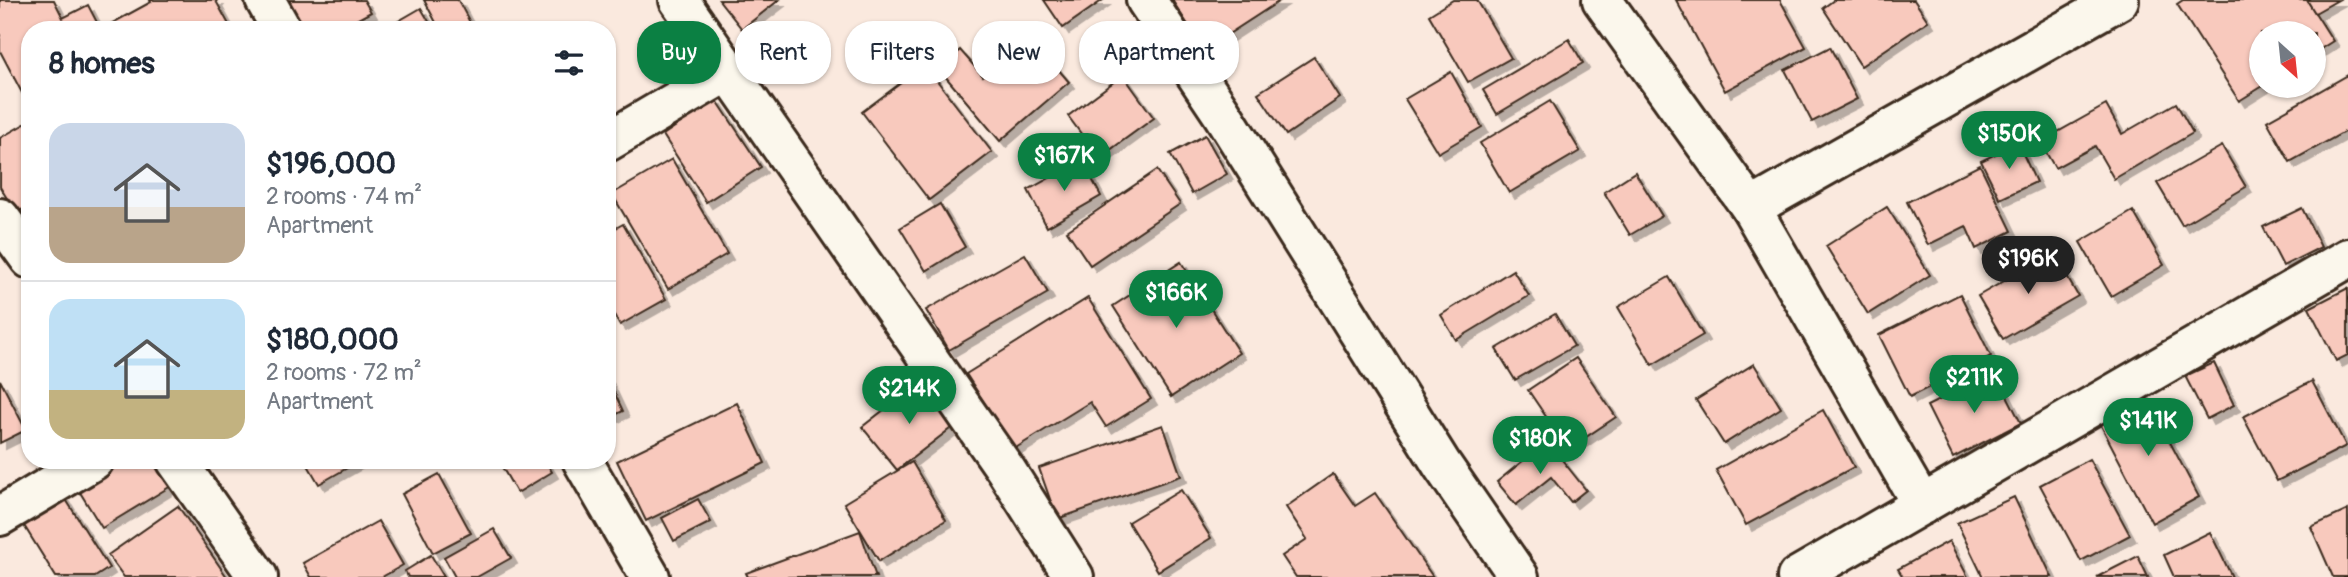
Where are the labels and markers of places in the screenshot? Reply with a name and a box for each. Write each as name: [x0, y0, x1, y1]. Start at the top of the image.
pin: $150K: [1960, 111, 2058, 171]
pin: $167K: [1015, 134, 1113, 193]
pin: $196K: [1979, 236, 2077, 296]
pin: $166K: [1127, 270, 1225, 330]
pin: $211K: [1925, 356, 2023, 415]
pin: $214K: [860, 366, 958, 426]
pin: $141K: [2099, 398, 2197, 458]
pin: $180K: [1491, 416, 1589, 476]

